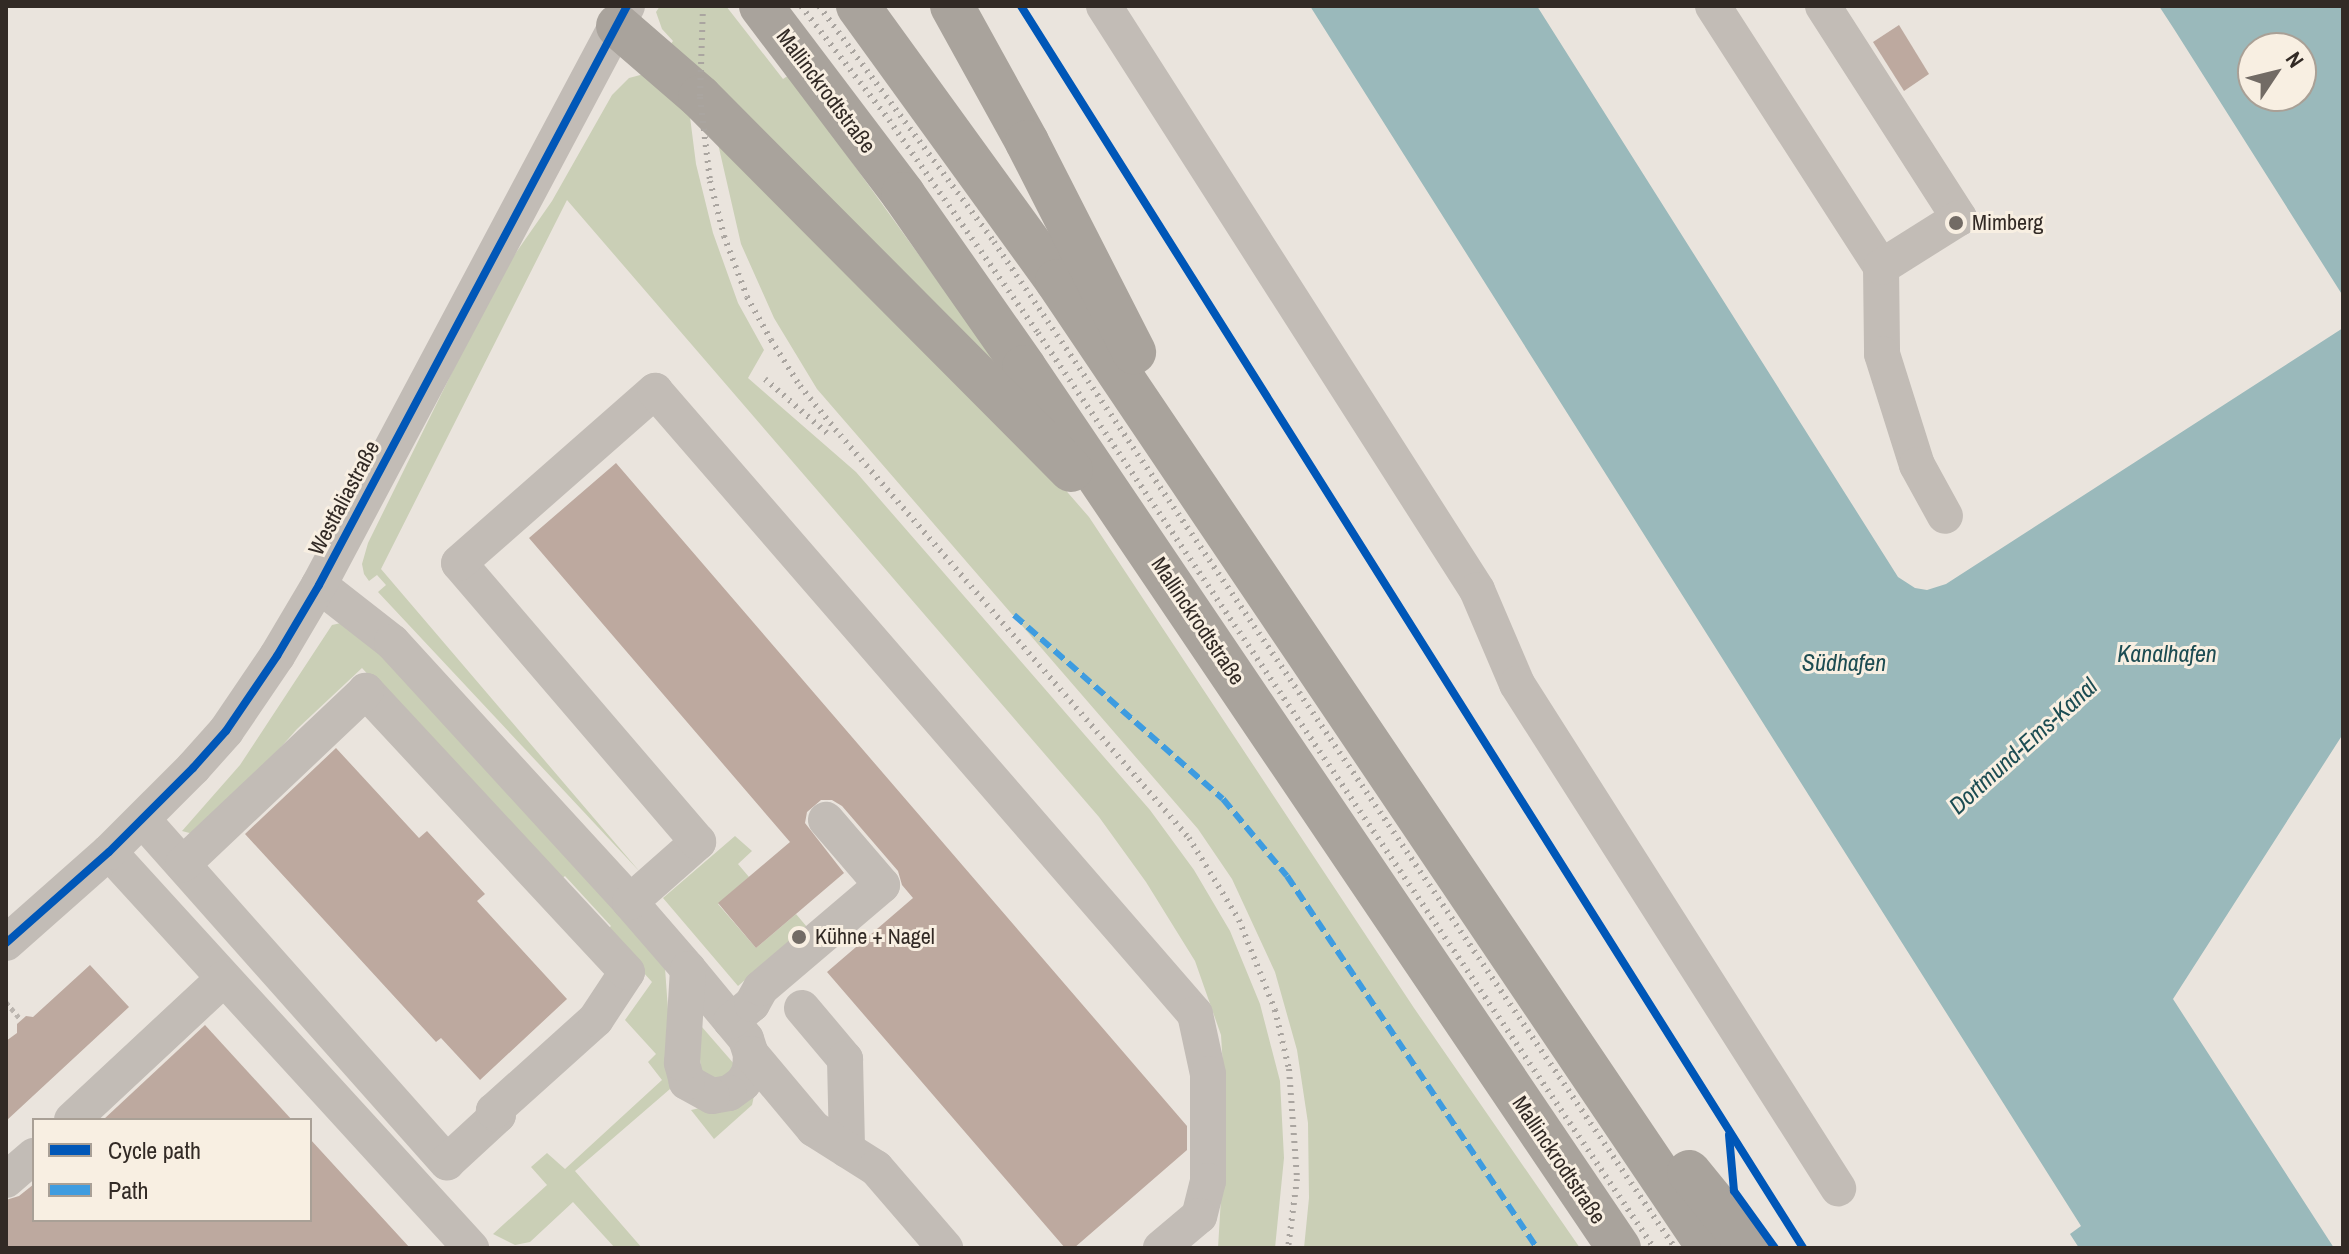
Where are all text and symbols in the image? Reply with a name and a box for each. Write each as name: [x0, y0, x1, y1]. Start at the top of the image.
street label: Mallinckrodtstraße: [771, 24, 881, 158]
north arrow: [2237, 32, 2317, 112]
text: N: [2279, 45, 2311, 73]
place label: Mimberg: [1972, 210, 2043, 236]
marker: Mimberg: [1947, 214, 1965, 232]
street label: Westfaliastraße: [303, 436, 385, 560]
street label: Mallinckrodtstraße: [1146, 552, 1250, 690]
water label: Kanalhafen: [2117, 640, 2217, 668]
water label: Südhafen: [1802, 649, 1886, 677]
water label: Dortmund-Ems-Kanal: [1943, 672, 2103, 820]
place label: Kühne + Nagel: [815, 924, 935, 950]
marker: Kühne + Nagel: [790, 928, 808, 946]
street label: Mallinckrodtstraße: [1507, 1091, 1611, 1229]
legend: [32, 1118, 312, 1222]
text: Cycle path: [108, 1134, 201, 1166]
text: Path: [108, 1174, 149, 1206]

